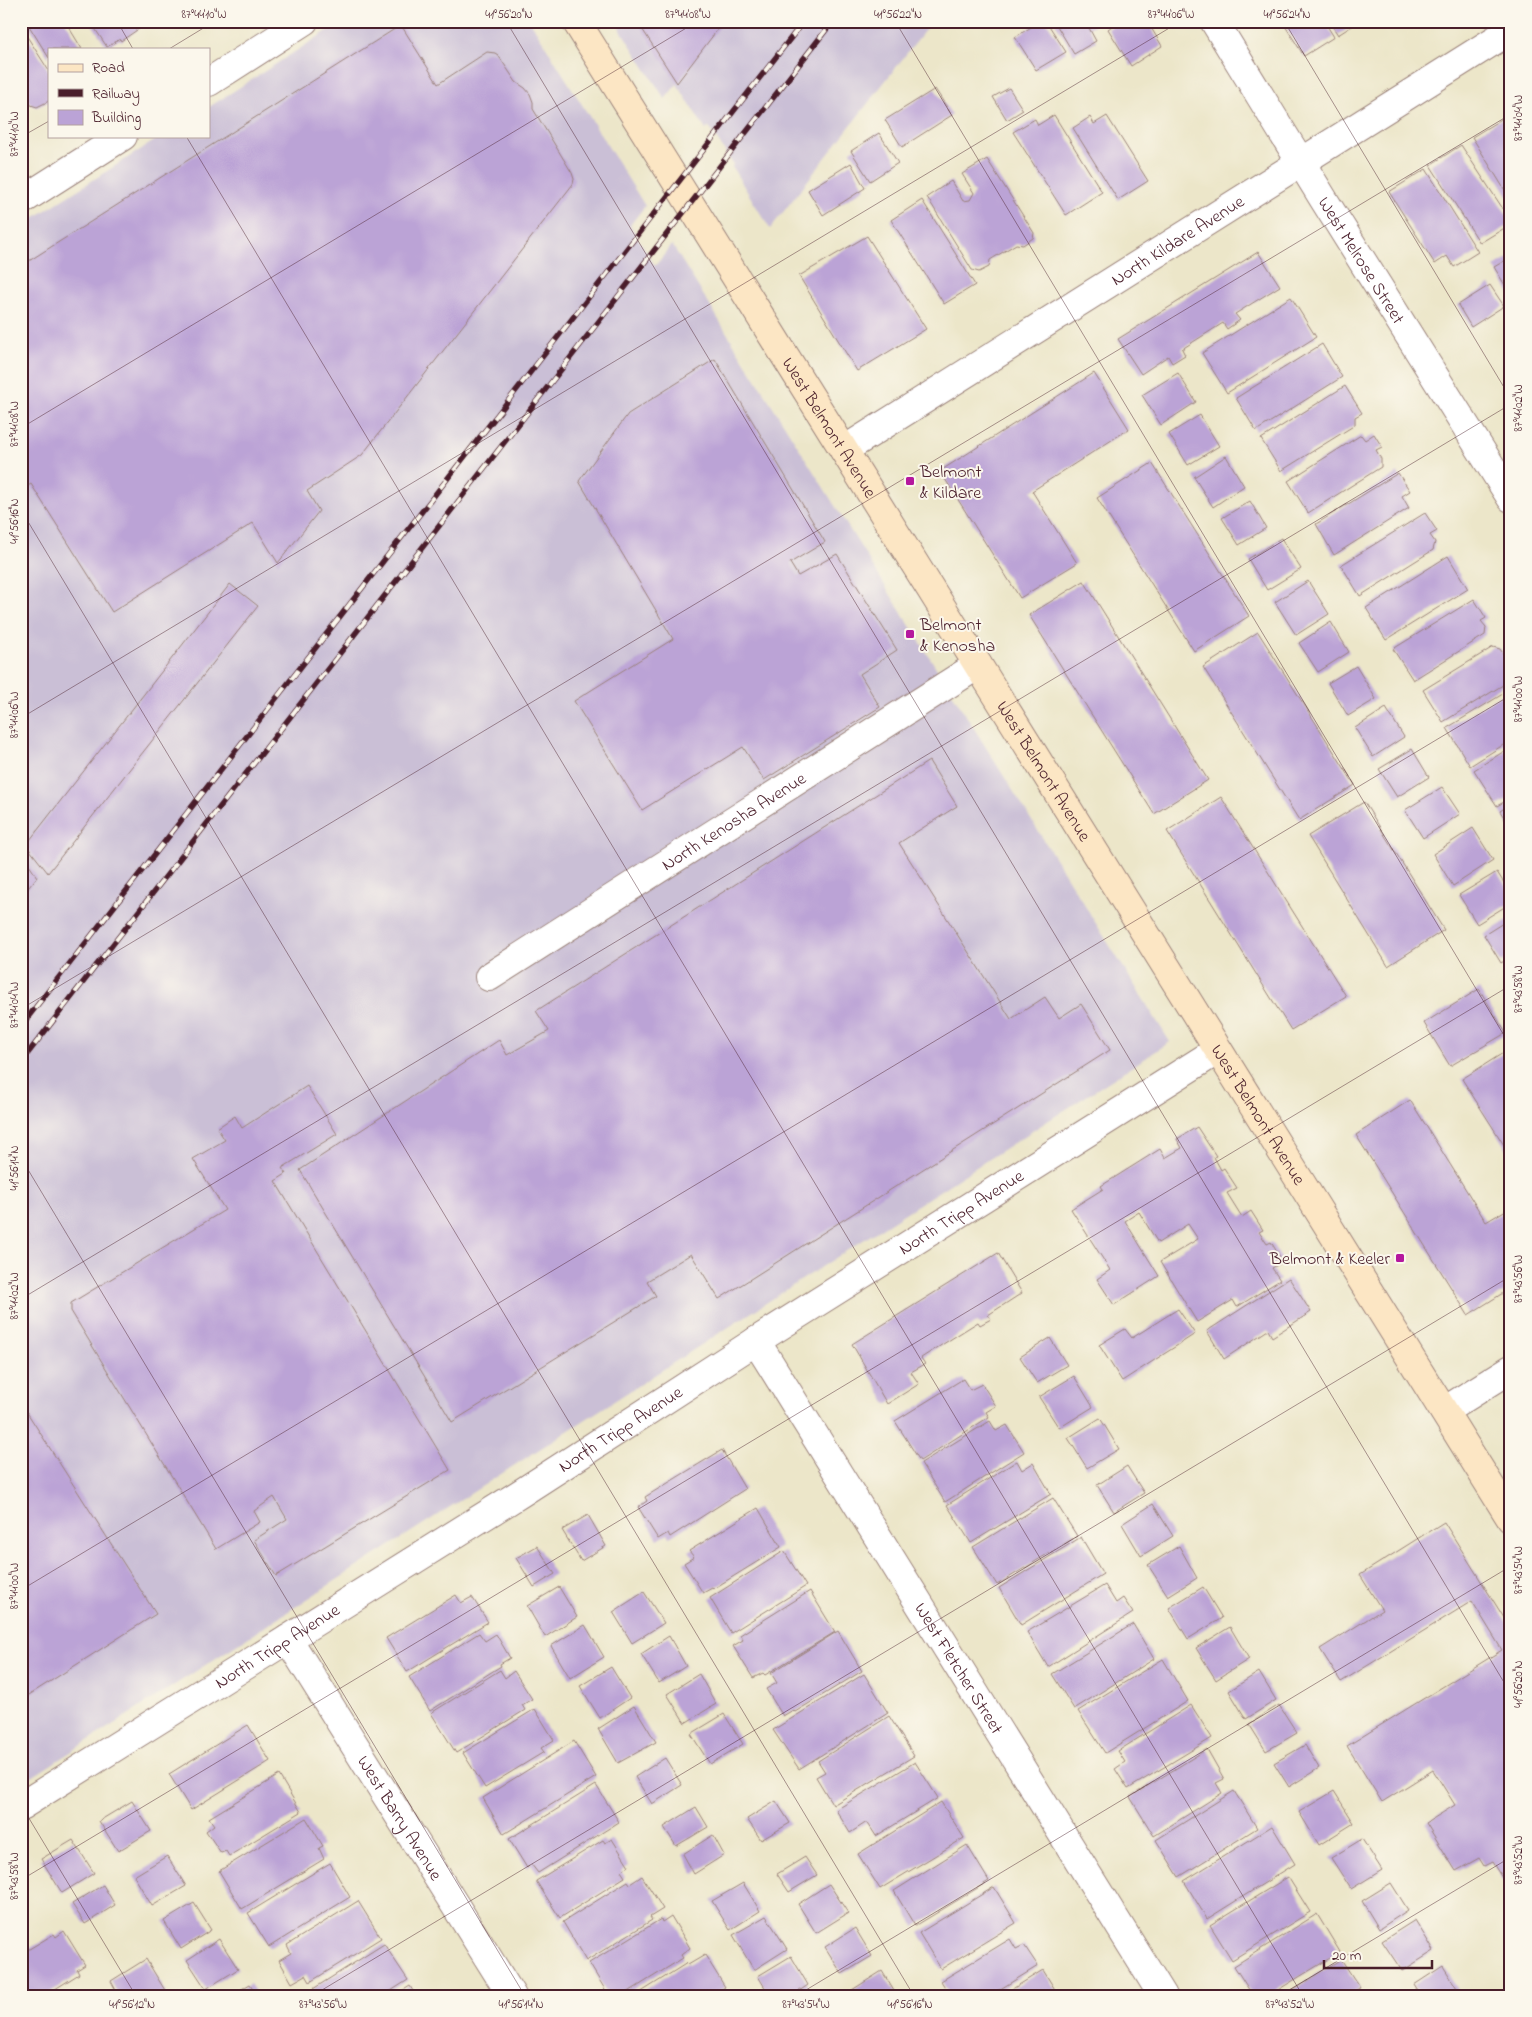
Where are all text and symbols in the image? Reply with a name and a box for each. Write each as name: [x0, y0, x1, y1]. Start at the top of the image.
text: 87°44'10"W: [182, 6, 226, 24]
text: 41°56'20"N: [485, 6, 533, 24]
text: 87°44'08"W: [665, 6, 711, 24]
text: 41°56'22"N: [874, 6, 922, 24]
text: 87°44'06"W: [1148, 6, 1194, 24]
text: 41°56'24"N: [1263, 6, 1311, 24]
legend: [48, 48, 210, 138]
text: Road: [92, 57, 125, 79]
text: Railway: [92, 83, 140, 106]
text: 87°44'04"W: [1510, 95, 1528, 141]
text: Building: [91, 107, 141, 130]
text: 87°44'10"W: [6, 112, 24, 156]
street label: North Kildare Avenue: [1107, 189, 1251, 294]
street label: West Melrose Street: [1310, 192, 1410, 330]
street label: West Belmont Avenue: [774, 353, 882, 505]
text: 87°44'02"W: [1510, 384, 1528, 432]
text: 87°44'08"W: [6, 401, 24, 447]
place label: Belmont & Kildare: [919, 460, 982, 507]
marker: Belmont & Kildare: [904, 475, 916, 487]
text: 41°56'16"N: [6, 498, 24, 544]
place label: Belmont & Kenosha: [919, 613, 995, 660]
marker: Belmont & Kenosha: [904, 628, 916, 640]
text: 87°44'00"W: [1510, 676, 1528, 722]
text: 87°44'06"W: [6, 692, 24, 738]
street label: West Belmont Avenue: [989, 697, 1097, 848]
street label: North Kenosha Avenue: [657, 766, 813, 879]
text: 87°43'58"W: [1510, 965, 1528, 1013]
text: 87°44'04"W: [6, 982, 24, 1028]
street label: West Belmont Avenue: [1203, 1040, 1311, 1192]
text: 41°56'14"N: [6, 1145, 24, 1191]
street label: North Tripp Avenue: [894, 1164, 1030, 1263]
place label: Belmont & Keeler: [1269, 1247, 1390, 1273]
marker: Belmont & Keeler: [1394, 1252, 1406, 1264]
text: 87°43'56"W: [1510, 1255, 1528, 1303]
text: 87°44'02"W: [6, 1272, 24, 1320]
street label: North Tripp Avenue: [554, 1380, 689, 1480]
text: 87°43'54"W: [1510, 1546, 1528, 1594]
text: 87°44'00"W: [6, 1563, 24, 1609]
street label: North Tripp Avenue: [210, 1598, 346, 1697]
street label: West Fletcher Street: [907, 1598, 1008, 1740]
text: 41°56'20"N: [1510, 1660, 1528, 1708]
street label: West Barry Avenue: [349, 1751, 448, 1887]
text: 87°43'52"W: [1510, 1836, 1528, 1884]
text: 87°43'58"W: [6, 1852, 24, 1900]
scale bar: [1324, 1937, 1432, 1969]
text: 20 m: [1332, 1945, 1362, 1967]
text: 41°56'12"N: [109, 1996, 155, 2014]
text: 87°43'56"W: [299, 1996, 347, 2014]
text: 41°56'14"N: [498, 1996, 544, 2014]
text: 87°43'54"W: [782, 1996, 830, 2014]
text: 41°56'16"N: [887, 1996, 933, 2014]
text: 87°43'52"W: [1266, 1996, 1314, 2014]

